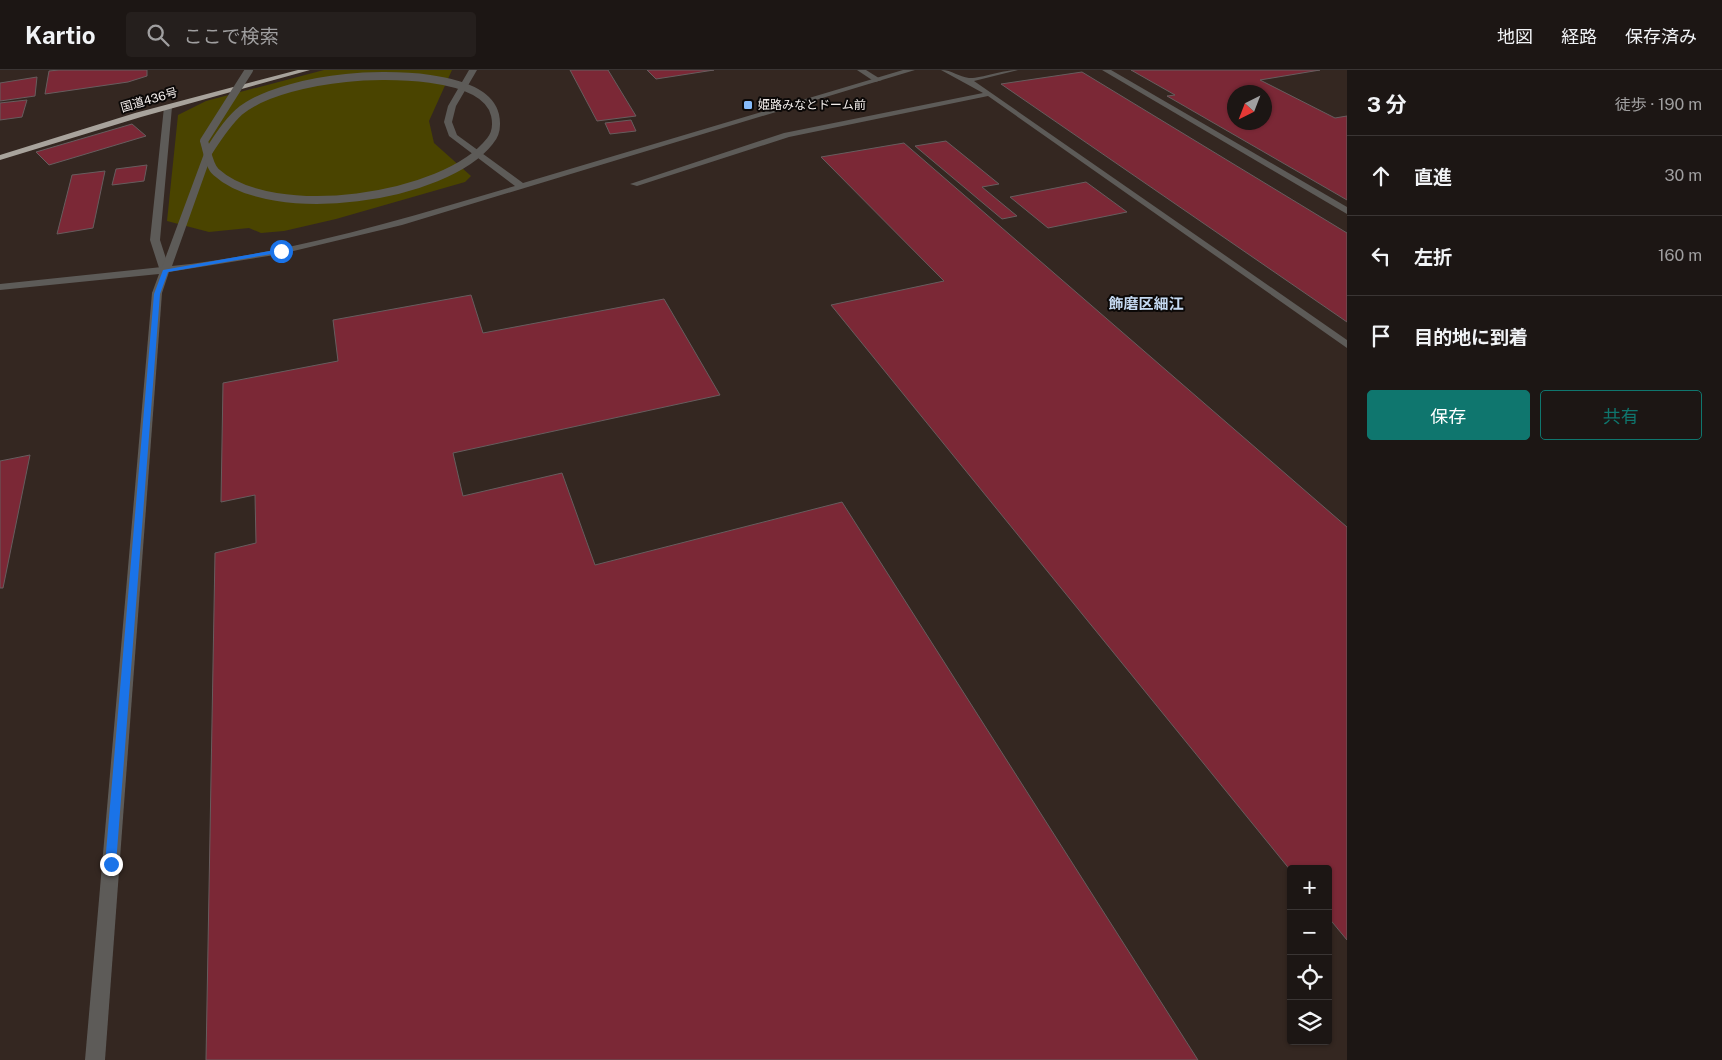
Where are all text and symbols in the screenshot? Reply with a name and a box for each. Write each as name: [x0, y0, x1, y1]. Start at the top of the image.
search box: [126, 12, 476, 57]
text: Kartio: [25, 21, 96, 49]
icon: search: [144, 21, 172, 49]
text: ここで検索: [184, 25, 279, 47]
text: 地図: [1497, 26, 1533, 47]
text: 経路: [1561, 26, 1597, 47]
text: 保存済み: [1625, 26, 1697, 47]
street label: 国道436号: [119, 85, 179, 115]
north arrow: [1227, 85, 1272, 130]
text: 3 分: [1367, 92, 1407, 117]
text: 徒歩 · 190 m: [1615, 95, 1702, 114]
place label: 姫路みなとドーム前: [758, 98, 866, 112]
marker: 姫路みなとドーム前: [742, 99, 754, 111]
icon: ahead: [1367, 162, 1395, 190]
text: 直進: [1414, 166, 1452, 188]
text: 30 m: [1665, 166, 1702, 185]
route start: [270, 240, 293, 263]
icon: left: [1367, 242, 1395, 270]
text: 左折: [1414, 246, 1452, 268]
text: 160 m: [1658, 246, 1702, 265]
district label: 飾磨区細江: [1108, 295, 1184, 312]
icon: arrive: [1367, 322, 1395, 350]
text: 目的地に到着: [1414, 326, 1528, 348]
button: 保存: [1367, 390, 1530, 440]
button: 共有: [1540, 390, 1702, 440]
route end: [100, 853, 123, 876]
map controls: [1287, 865, 1332, 1045]
button: +: [1287, 865, 1332, 910]
button: −: [1287, 910, 1332, 955]
button: locate: [1287, 955, 1332, 1000]
button: layers: [1287, 1000, 1332, 1045]

